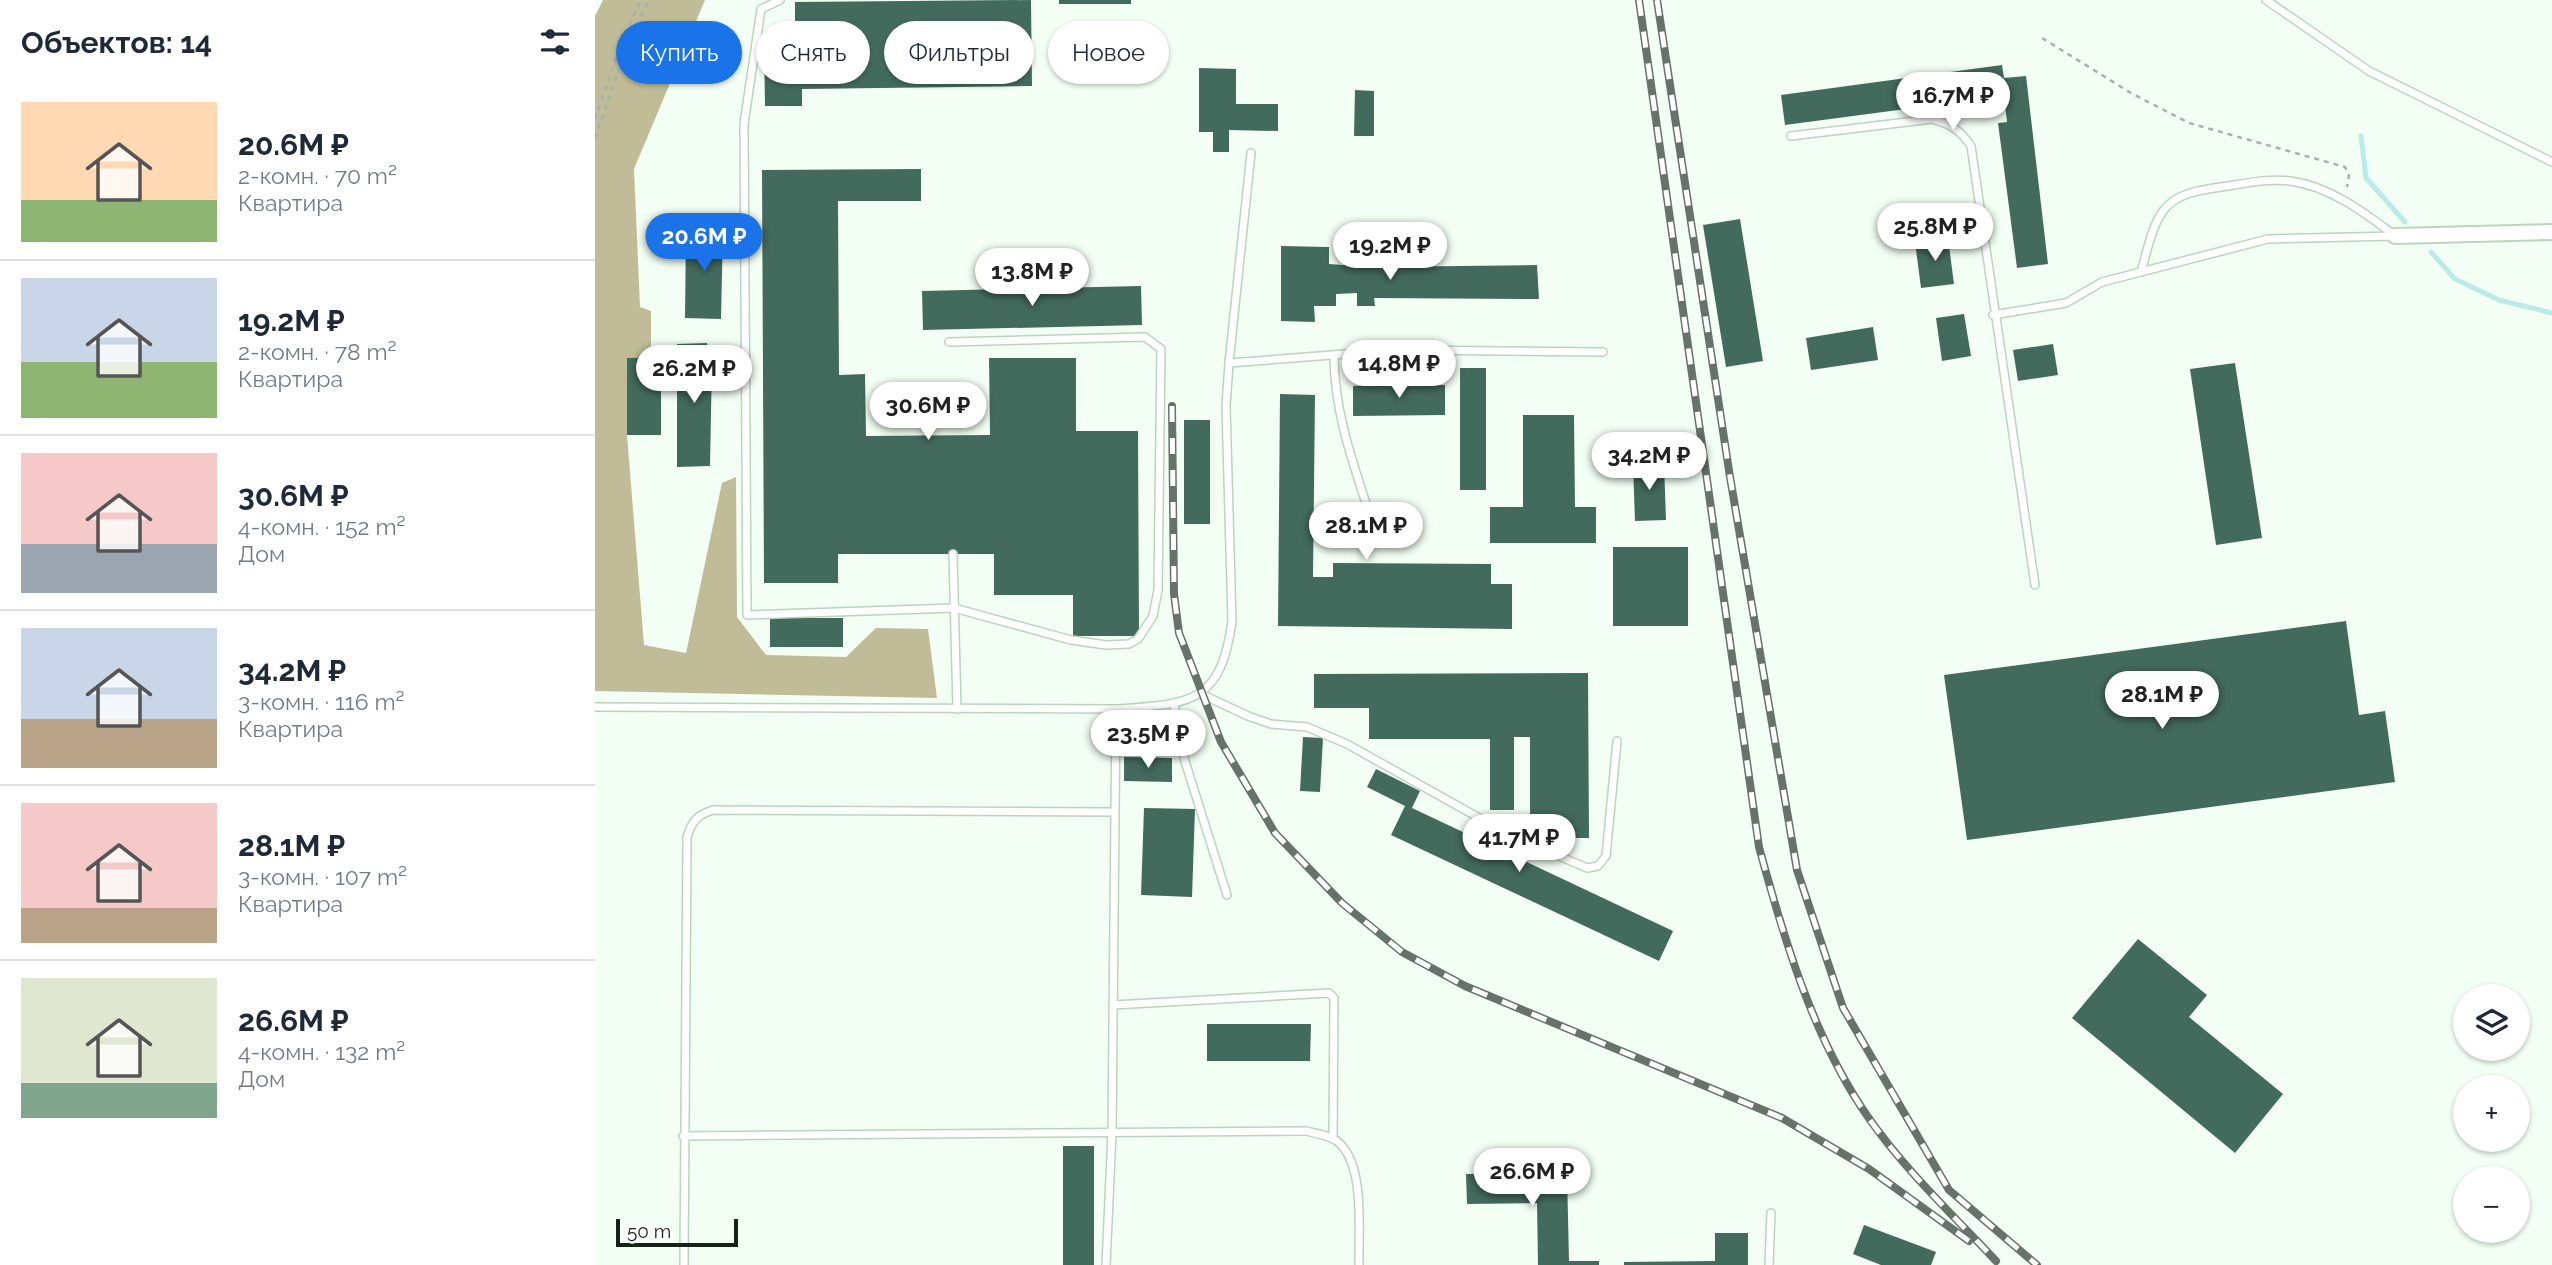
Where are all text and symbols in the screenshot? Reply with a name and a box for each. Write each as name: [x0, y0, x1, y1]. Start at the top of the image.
chip: Купить: [616, 21, 742, 84]
chip: Снять: [756, 21, 870, 84]
chip: Фильтры: [884, 21, 1034, 84]
chip: Новое: [1048, 21, 1169, 84]
icon: filters: [536, 23, 574, 61]
text: Объектов: 14: [21, 25, 212, 60]
pin: 16.7M ₽: [1888, 72, 2018, 132]
text: 16.7M ₽: [1912, 81, 1994, 108]
text: 20.6M ₽: [238, 127, 349, 162]
icon: home: [77, 130, 161, 214]
text: 2-комн. · 70 m²: [238, 162, 397, 189]
text: Квартира: [238, 189, 343, 216]
pin: 25.8M ₽: [1870, 204, 2000, 263]
text: 25.8M ₽: [1893, 212, 1977, 239]
pin: 20.6M ₽: [639, 214, 769, 273]
text: 20.6M ₽: [661, 222, 747, 249]
pin: 19.2M ₽: [1325, 222, 1455, 282]
text: 19.2M ₽: [1349, 231, 1431, 258]
pin: 13.8M ₽: [967, 248, 1097, 308]
text: 13.8M ₽: [991, 257, 1073, 284]
text: 19.2M ₽: [238, 303, 345, 338]
icon: home: [77, 306, 161, 390]
text: 2-комн. · 78 m²: [238, 338, 397, 365]
pin: 14.8M ₽: [1334, 340, 1464, 400]
pin: 26.2M ₽: [629, 346, 759, 405]
text: 14.8M ₽: [1358, 349, 1440, 376]
text: 26.2M ₽: [652, 354, 736, 381]
text: Квартира: [238, 365, 343, 392]
pin: 30.6M ₽: [863, 382, 993, 442]
text: 30.6M ₽: [886, 391, 970, 418]
pin: 34.2M ₽: [1584, 433, 1714, 492]
text: 34.2M ₽: [1608, 441, 1690, 468]
text: 30.6M ₽: [238, 478, 349, 513]
icon: home: [77, 481, 161, 565]
pin: 28.1M ₽: [1301, 503, 1431, 562]
text: 28.1M ₽: [1325, 511, 1407, 538]
text: 4-комн. · 152 m²: [238, 513, 405, 540]
text: Дом: [238, 540, 285, 567]
text: 34.2M ₽: [238, 653, 346, 688]
icon: home: [77, 656, 161, 740]
pin: 28.1M ₽: [2097, 672, 2227, 731]
text: 28.1M ₽: [2121, 680, 2203, 707]
text: 3-комн. · 116 m²: [238, 688, 404, 715]
pin: 23.5M ₽: [1083, 710, 1213, 770]
text: Квартира: [238, 715, 343, 742]
text: 23.5M ₽: [1107, 719, 1189, 746]
pin: 41.7M ₽: [1454, 814, 1584, 874]
text: 41.7M ₽: [1479, 823, 1559, 850]
text: 28.1M ₽: [238, 828, 345, 863]
icon: home: [77, 831, 161, 915]
text: 3-комн. · 107 m²: [238, 863, 407, 890]
text: Квартира: [238, 890, 343, 917]
map controls: [2453, 984, 2530, 1243]
button: layers: [2453, 984, 2530, 1061]
text: 26.6M ₽: [238, 1003, 349, 1038]
icon: home: [77, 1006, 161, 1090]
text: 4-комн. · 132 m²: [238, 1038, 405, 1065]
text: Дом: [238, 1065, 285, 1092]
button: +: [2453, 1075, 2530, 1152]
pin: 26.6M ₽: [1467, 1148, 1597, 1208]
text: 26.6M ₽: [1490, 1157, 1574, 1184]
button: −: [2453, 1166, 2530, 1243]
scale bar: [616, 1216, 739, 1248]
text: 50 m: [627, 1220, 671, 1242]

